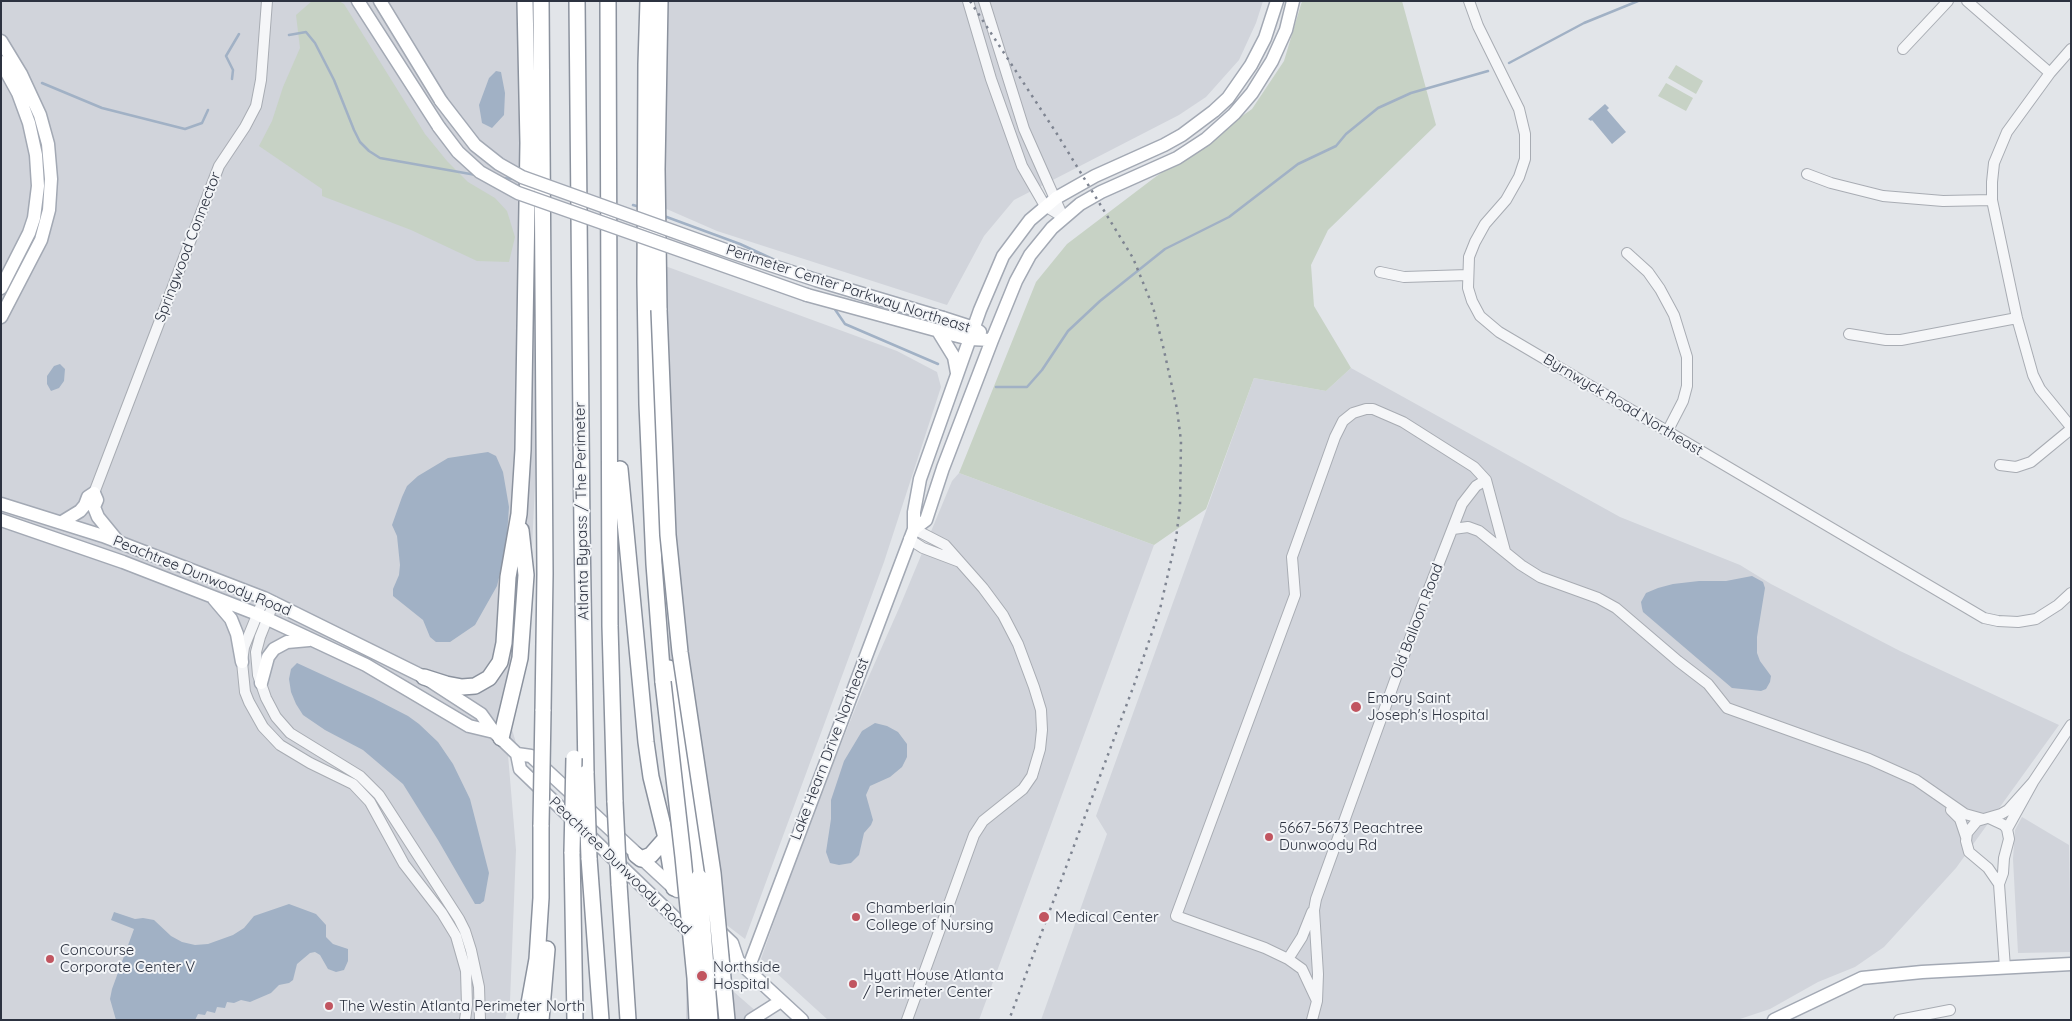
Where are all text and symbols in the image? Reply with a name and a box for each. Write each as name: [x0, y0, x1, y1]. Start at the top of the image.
street label: Springwood Connector: [151, 169, 225, 325]
street label: Perimeter Center Parkway Northeast: [724, 241, 972, 337]
street label: Byrnwyck Road Northeast: [1540, 350, 1706, 460]
street label: Atlanta Bypass / The Perimeter: [571, 402, 593, 620]
street label: Peachtree Dunwoody Road: [110, 532, 294, 620]
street label: Old Balloon Road: [1387, 561, 1447, 681]
street label: Lake Hearn Drive Northeast: [787, 655, 873, 843]
place label: Emory Saint Joseph's Hospital: [1367, 689, 1489, 724]
marker: Emory Saint Joseph's Hospital: [1349, 700, 1363, 714]
street label: Peachtree Dunwoody Road: [545, 793, 695, 939]
place label: 5667-5673 Peachtree Dunwoody Rd: [1279, 819, 1423, 854]
marker: 5667-5673 Peachtree Dunwoody Rd: [1263, 831, 1275, 843]
place label: Chamberlain College of Nursing: [866, 899, 994, 934]
place label: Medical Center: [1055, 908, 1159, 926]
marker: Medical Center: [1037, 910, 1051, 924]
marker: Chamberlain College of Nursing: [850, 911, 862, 923]
place label: Concourse Corporate Center V: [60, 941, 195, 976]
marker: Concourse Corporate Center V: [44, 953, 56, 965]
place label: Northside Hospital: [713, 958, 780, 993]
place label: Hyatt House Atlanta / Perimeter Center: [863, 966, 1004, 1001]
marker: Northside Hospital: [695, 969, 709, 983]
marker: Hyatt House Atlanta / Perimeter Center: [847, 978, 859, 990]
place label: The Westin Atlanta Perimeter North: [339, 997, 585, 1015]
marker: The Westin Atlanta Perimeter North: [323, 1000, 335, 1012]

